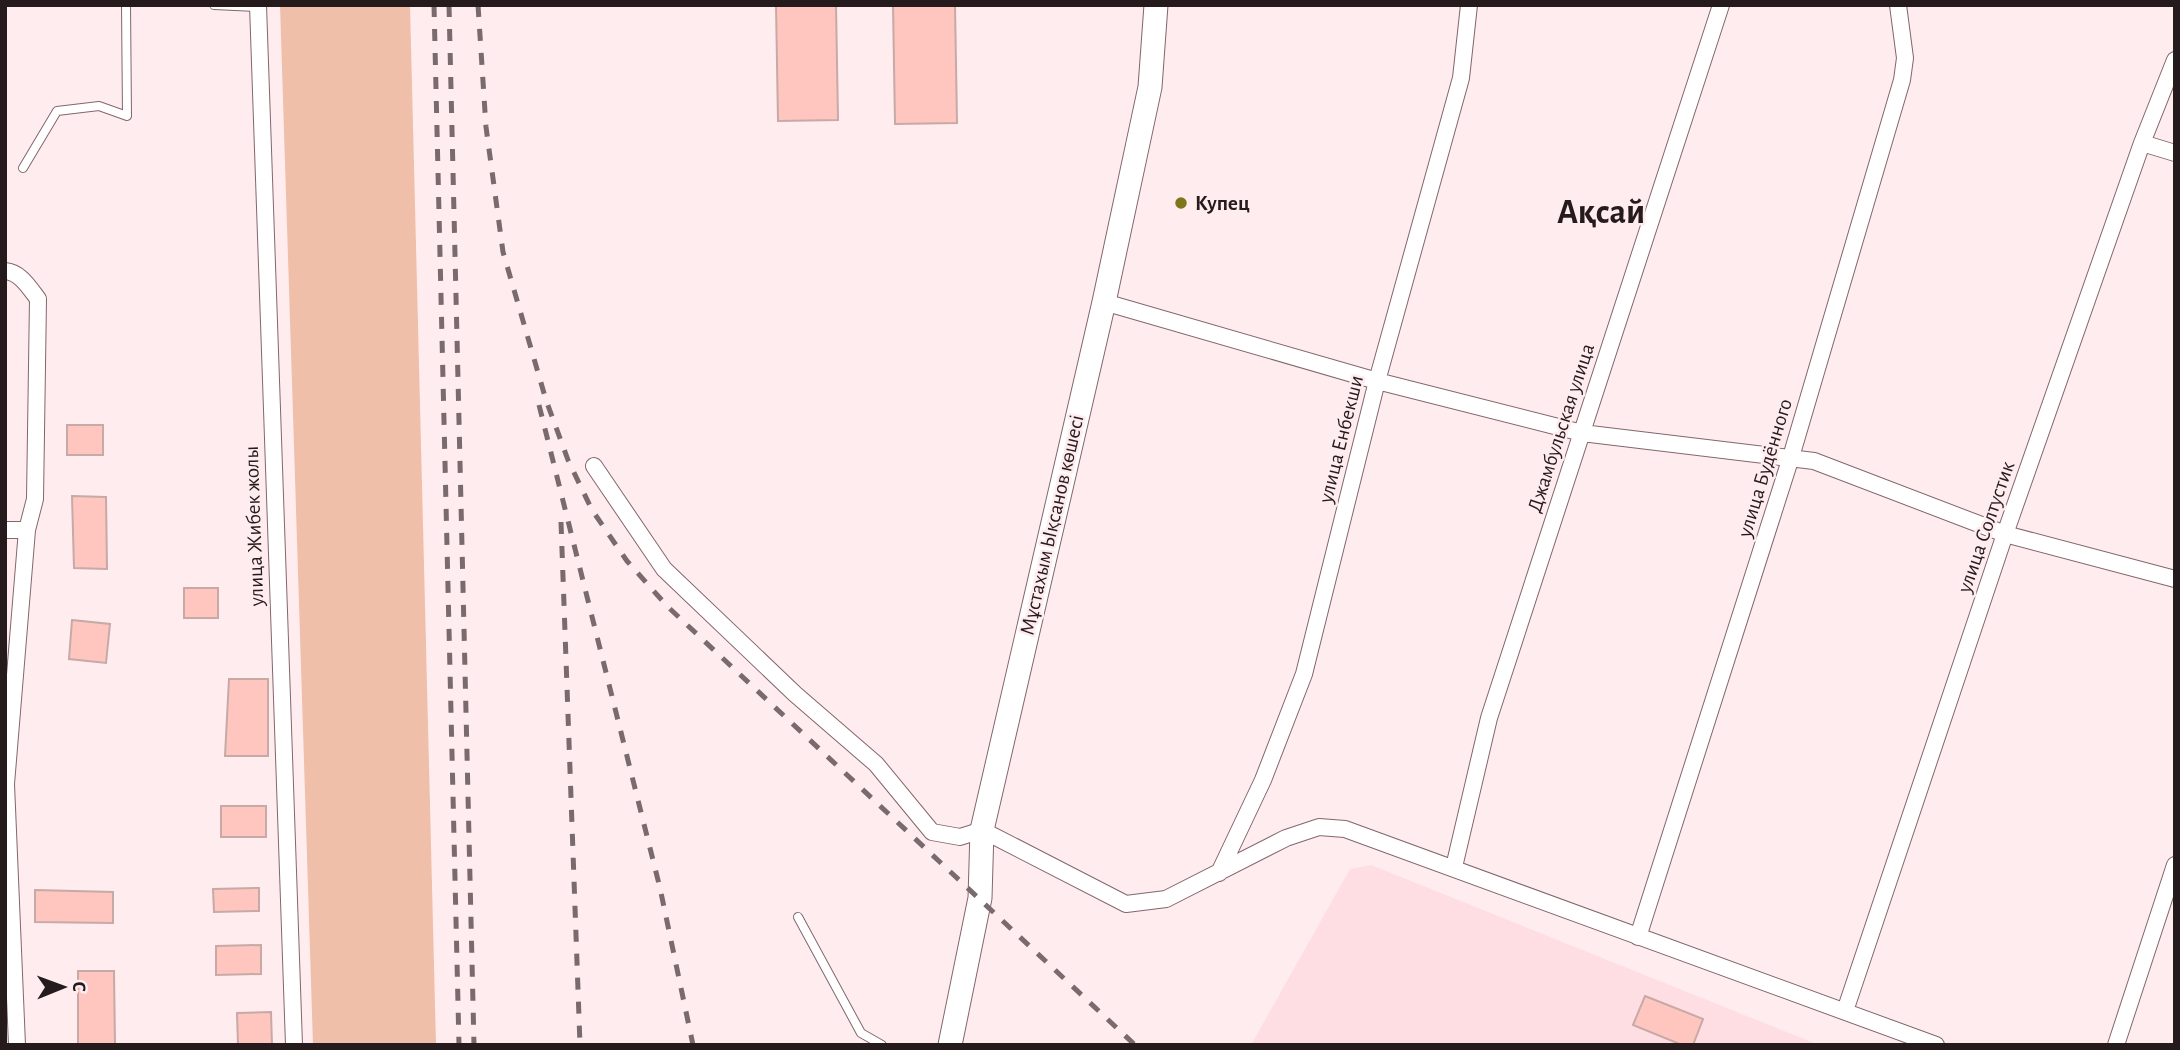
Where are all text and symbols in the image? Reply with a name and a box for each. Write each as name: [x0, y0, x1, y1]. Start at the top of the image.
place label: Купец: [1195, 193, 1250, 214]
marker: Купец: [1173, 195, 1189, 211]
district label: Ақсай: [1557, 195, 1645, 230]
street label: Джамбульская улица: [1524, 341, 1598, 515]
street label: улица Енбекши: [1315, 373, 1367, 506]
street label: улица Будённого: [1734, 396, 1796, 541]
street label: Мұстахым Ықсанов көшесі: [1016, 413, 1088, 637]
street label: улица Жибек жолы: [241, 445, 267, 608]
street label: улица Солтустик: [1953, 458, 2018, 596]
north arrow: [28, 952, 98, 1022]
text: С: [69, 981, 88, 992]

